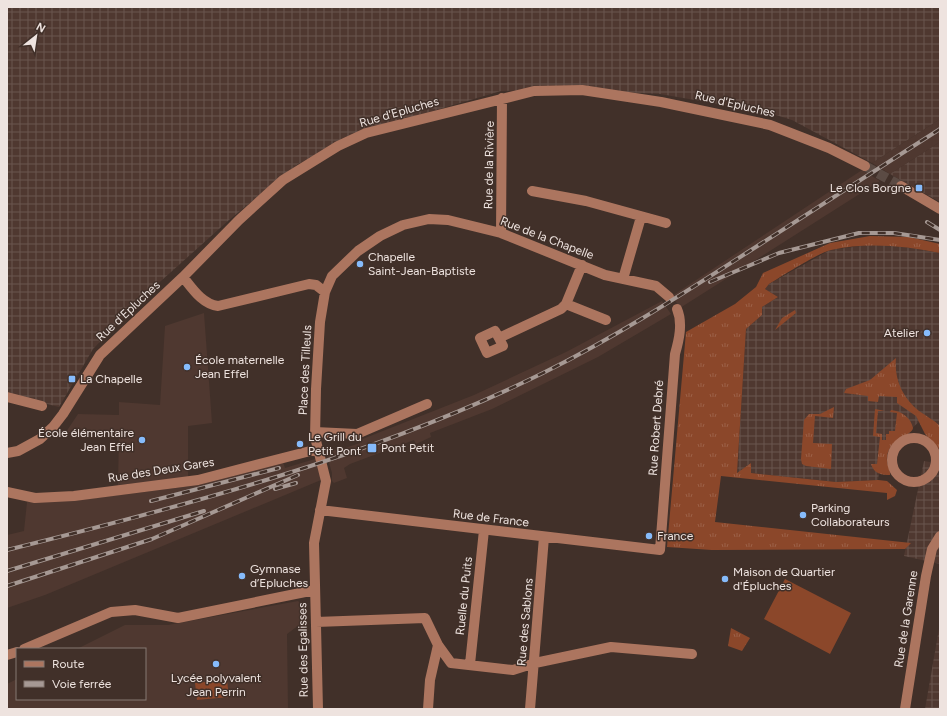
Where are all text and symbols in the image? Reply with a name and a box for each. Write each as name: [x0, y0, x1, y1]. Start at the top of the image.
north arrow: [16, 16, 56, 56]
text: N: [34, 20, 48, 36]
street label: Rue d'Epluches: [693, 88, 777, 120]
street label: Rue d'Epluches: [358, 94, 441, 130]
street label: Rue de la Rivière: [481, 120, 497, 209]
place label: Le Clos Borgne: [830, 181, 911, 195]
marker: Le Clos Borgne: [914, 183, 924, 193]
street label: Rue de la Chapelle: [498, 214, 596, 262]
place label: Chapelle Saint-Jean-Baptiste: [368, 250, 476, 278]
marker: Chapelle Saint-Jean-Baptiste: [355, 259, 365, 269]
street label: Rue d'Epluches: [93, 278, 163, 344]
street label: Place des Tilleuls: [296, 324, 314, 415]
place label: Atelier: [884, 326, 919, 340]
marker: Atelier: [922, 328, 932, 338]
place label: École maternelle Jean Effel: [195, 353, 285, 381]
marker: École maternelle Jean Effel: [182, 362, 192, 372]
place label: La Chapelle: [80, 372, 143, 386]
marker: La Chapelle: [67, 374, 77, 384]
street label: Rue Robert Debré: [646, 379, 666, 476]
place label: École élémentaire Jean Effel: [38, 426, 134, 454]
place label: Le Grill du Petit Pont: [308, 430, 362, 458]
marker: École élémentaire Jean Effel: [137, 435, 147, 445]
marker: Le Grill du Petit Pont: [295, 439, 305, 449]
place label: Pont Petit: [381, 441, 435, 455]
marker: Pont Petit: [366, 442, 378, 454]
street label: Rue des Deux Gares: [107, 455, 216, 485]
place label: Parking Collaborateurs: [811, 501, 890, 529]
street label: Rue de France: [452, 506, 530, 530]
marker: Parking Collaborateurs: [798, 510, 808, 520]
place label: France: [657, 529, 694, 543]
marker: France: [644, 531, 654, 541]
street label: Ruelle du Puits: [453, 556, 475, 636]
place label: Gymnase d’Epluches: [250, 562, 308, 590]
place label: Maison de Quartier d'Épluches: [733, 565, 835, 593]
street label: Rue de la Garenne: [891, 569, 921, 668]
marker: Gymnase d’Epluches: [237, 571, 247, 581]
marker: Maison de Quartier d'Épluches: [720, 574, 730, 584]
street label: Rue des Sablons: [514, 577, 536, 667]
street label: Rue des Egalisses: [295, 602, 311, 698]
legend: [16, 648, 146, 700]
text: Route: [52, 657, 85, 671]
marker: Lycée polyvalent Jean Perrin: [211, 659, 221, 669]
place label: Lycée polyvalent Jean Perrin: [171, 671, 262, 699]
text: Voie ferrée: [52, 677, 112, 691]

